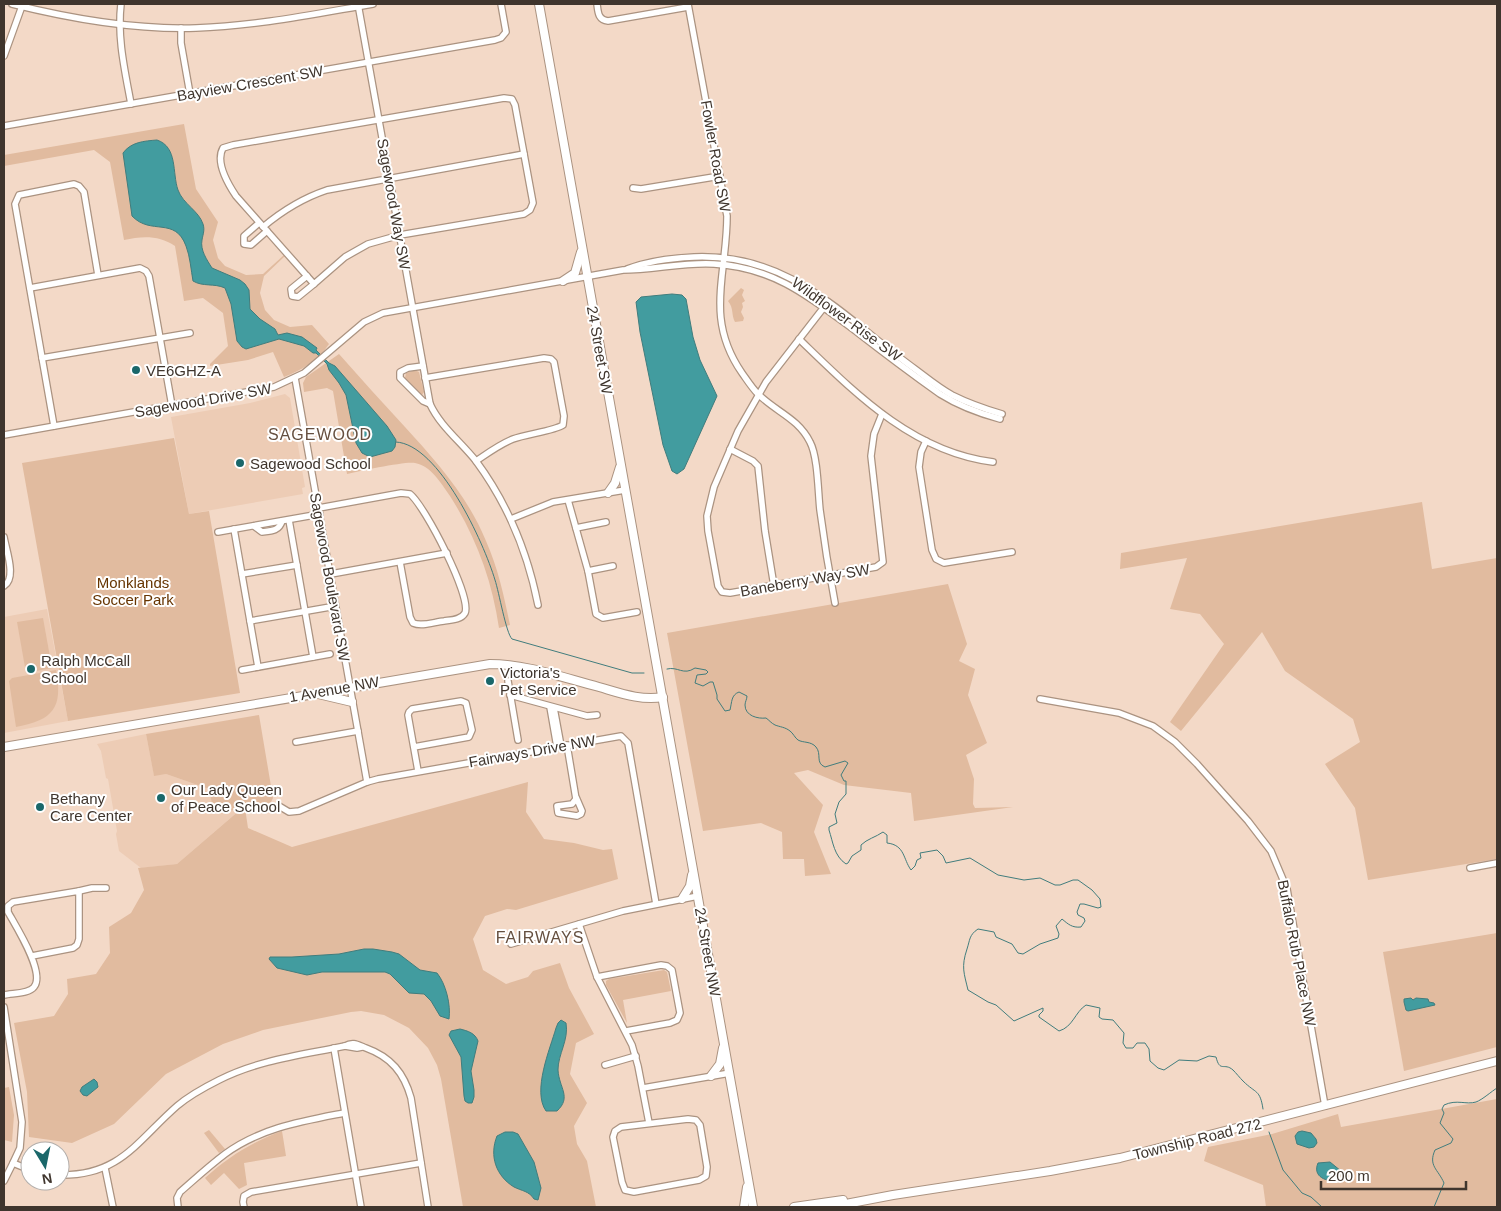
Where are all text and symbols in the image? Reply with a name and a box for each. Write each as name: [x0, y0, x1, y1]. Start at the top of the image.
street label: Bayview Crescent SW: [175, 62, 325, 104]
street label: Fowler Road SW: [698, 99, 734, 214]
street label: Sagewood Way SW: [374, 137, 414, 272]
street label: Wildflower Rise SW: [789, 273, 906, 365]
street label: 24 Street SW: [584, 305, 616, 396]
place label: VE6GHZ-A: [146, 362, 221, 379]
marker: VE6GHZ-A: [130, 364, 142, 376]
street label: Sagewood Drive SW: [133, 379, 273, 420]
district label: SAGEWOOD: [268, 426, 372, 443]
place label: Sagewood School: [250, 455, 371, 472]
marker: Sagewood School: [234, 457, 246, 469]
street label: Sagewood Boulevard SW: [307, 491, 353, 663]
street label: Baneberry Way SW: [739, 560, 872, 600]
park label: Monklands Soccer Park: [92, 574, 174, 608]
place label: Ralph McCall School: [41, 652, 130, 686]
marker: Ralph McCall School: [25, 663, 37, 675]
place label: Victoria's Pet Service: [500, 664, 577, 698]
street label: 1 Avenue NW: [287, 673, 381, 705]
marker: Victoria's Pet Service: [484, 675, 496, 687]
street label: Fairways Drive NW: [467, 731, 597, 771]
place label: Our Lady Queen of Peace School: [171, 781, 282, 815]
place label: Bethany Care Center: [50, 790, 132, 824]
marker: Our Lady Queen of Peace School: [155, 792, 167, 804]
marker: Bethany Care Center: [34, 801, 46, 813]
street label: Buffalo Rub Place NW: [1274, 878, 1320, 1029]
street label: 24 Street NW: [692, 906, 724, 999]
district label: FAIRWAYS: [496, 929, 584, 946]
street label: Township Road 272: [1131, 1115, 1263, 1163]
north arrow: [20, 1141, 70, 1191]
scale bar: [1321, 1158, 1466, 1190]
text: 200 m: [1328, 1167, 1370, 1184]
text: N: [41, 1170, 54, 1188]

